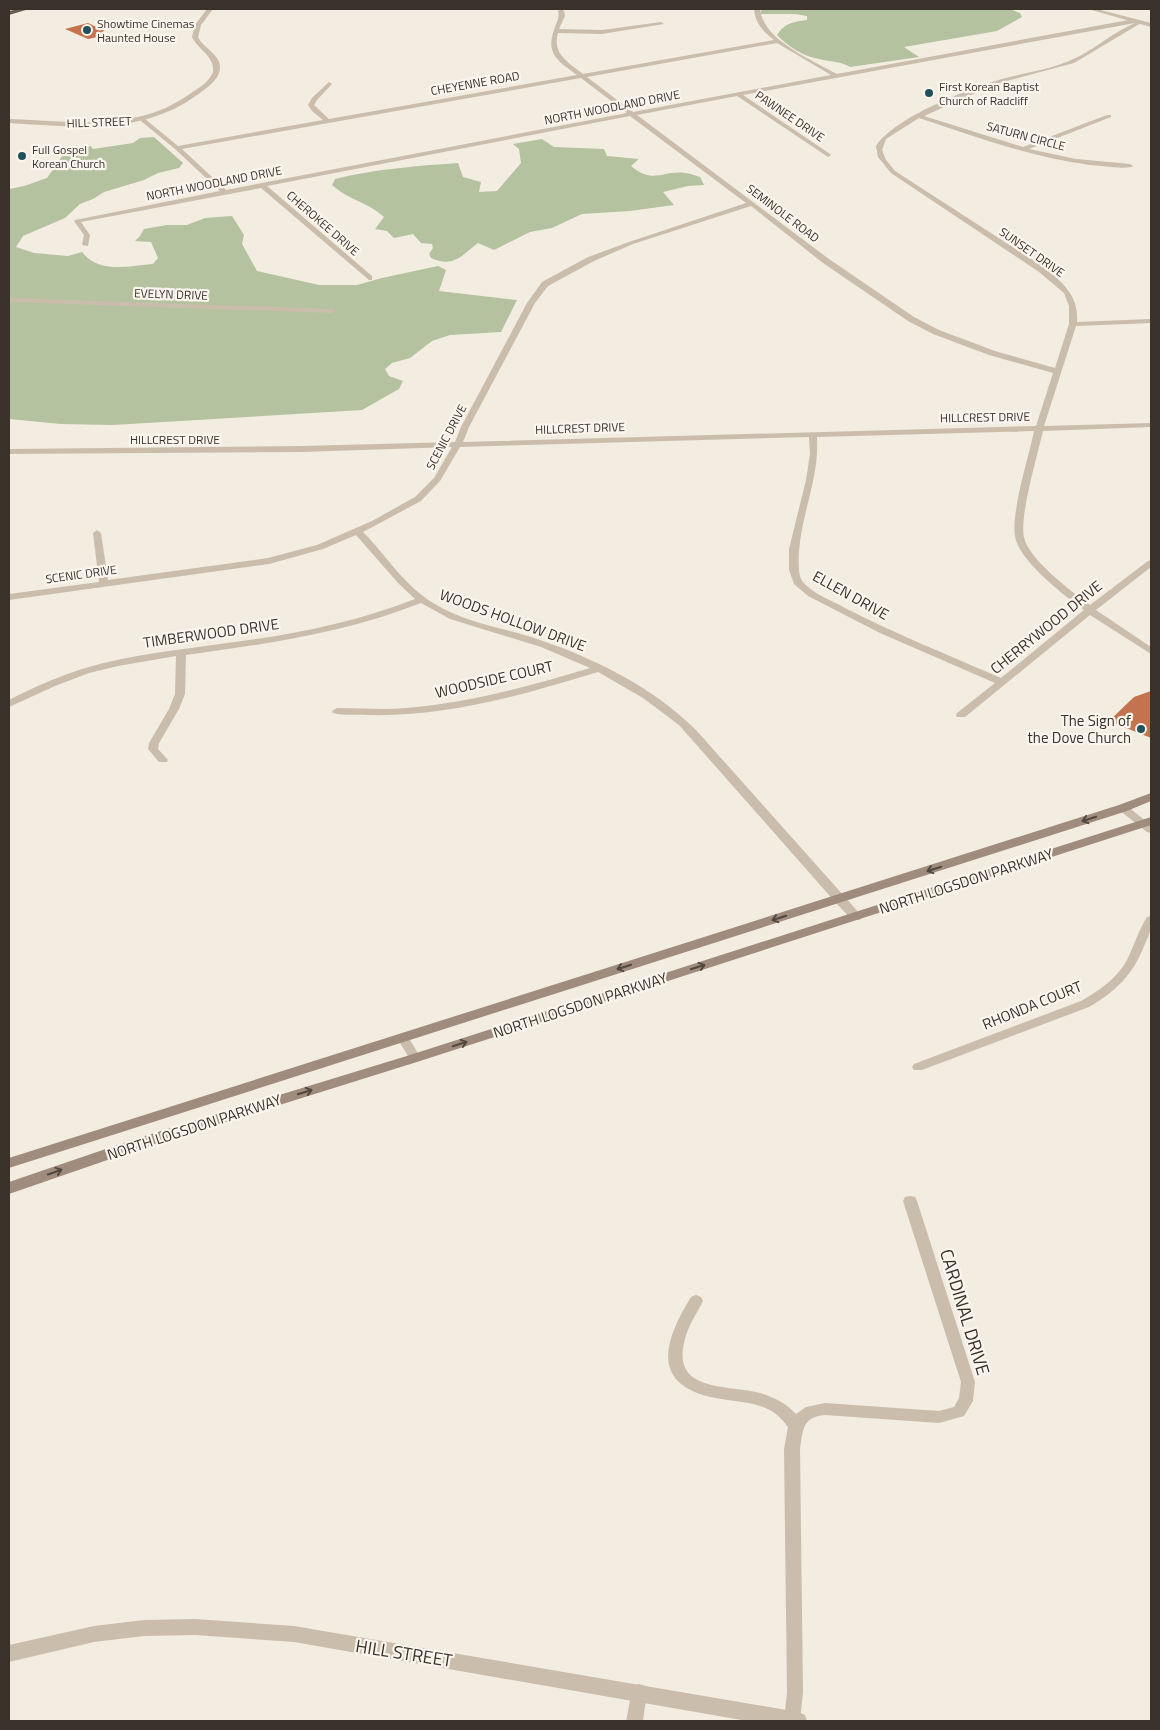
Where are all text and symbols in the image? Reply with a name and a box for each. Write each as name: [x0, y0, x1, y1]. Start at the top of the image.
place label: Showtime Cinemas Haunted House: [97, 14, 195, 47]
marker: Showtime Cinemas Haunted House: [81, 24, 93, 36]
street label: CHEYENNE ROAD: [429, 66, 521, 100]
place label: First Korean Baptist Church of Radcliff: [939, 77, 1040, 110]
street label: NORTH WOODLAND DRIVE: [543, 84, 682, 129]
street label: PAWNEE DRIVE: [752, 86, 829, 146]
marker: First Korean Baptist Church of Radcliff: [923, 87, 935, 99]
street label: HILL STREET: [66, 111, 132, 133]
street label: SATURN CIRCLE: [984, 116, 1068, 156]
place label: Full Gospel Korean Church: [32, 140, 105, 173]
marker: Full Gospel Korean Church: [16, 150, 28, 162]
street label: NORTH WOODLAND DRIVE: [145, 160, 284, 205]
street label: SEMINOLE ROAD: [742, 179, 824, 247]
street label: CHEROKEE DRIVE: [282, 186, 364, 260]
street label: SUNSET DRIVE: [995, 222, 1069, 282]
street label: EVELYN DRIVE: [134, 283, 209, 305]
street label: SCENIC DRIVE: [421, 401, 471, 473]
street label: HILLCREST DRIVE: [940, 407, 1031, 427]
street label: HILLCREST DRIVE: [535, 417, 626, 439]
street label: HILLCREST DRIVE: [130, 430, 220, 449]
street label: SCENIC DRIVE: [44, 560, 118, 588]
street label: ELLEN DRIVE: [809, 565, 893, 625]
street label: CHERRYWOOD DRIVE: [985, 574, 1107, 680]
street label: WOODS HOLLOW DRIVE: [437, 583, 589, 657]
street label: TIMBERWOOD DRIVE: [142, 612, 280, 654]
street label: WOODSIDE COURT: [433, 654, 555, 704]
place label: The Sign of the Dove Church: [1028, 709, 1131, 749]
marker: The Sign of the Dove Church: [1135, 723, 1147, 735]
one-way arrow: [1081, 815, 1097, 825]
street label: NORTH LOGSDON PARKWAY: [876, 842, 1056, 920]
one-way arrow: [926, 864, 942, 874]
one-way arrow: [772, 913, 788, 923]
one-way arrow: [617, 962, 633, 972]
one-way arrow: [689, 962, 705, 972]
street label: NORTH LOGSDON PARKWAY: [490, 966, 670, 1044]
street label: RHONDA COURT: [979, 975, 1085, 1035]
one-way arrow: [451, 1038, 467, 1048]
one-way arrow: [296, 1086, 312, 1096]
street label: NORTH LOGSDON PARKWAY: [104, 1088, 284, 1166]
one-way arrow: [46, 1167, 62, 1176]
street label: CARDINAL DRIVE: [933, 1246, 997, 1378]
street label: HILL STREET: [354, 1632, 455, 1674]

